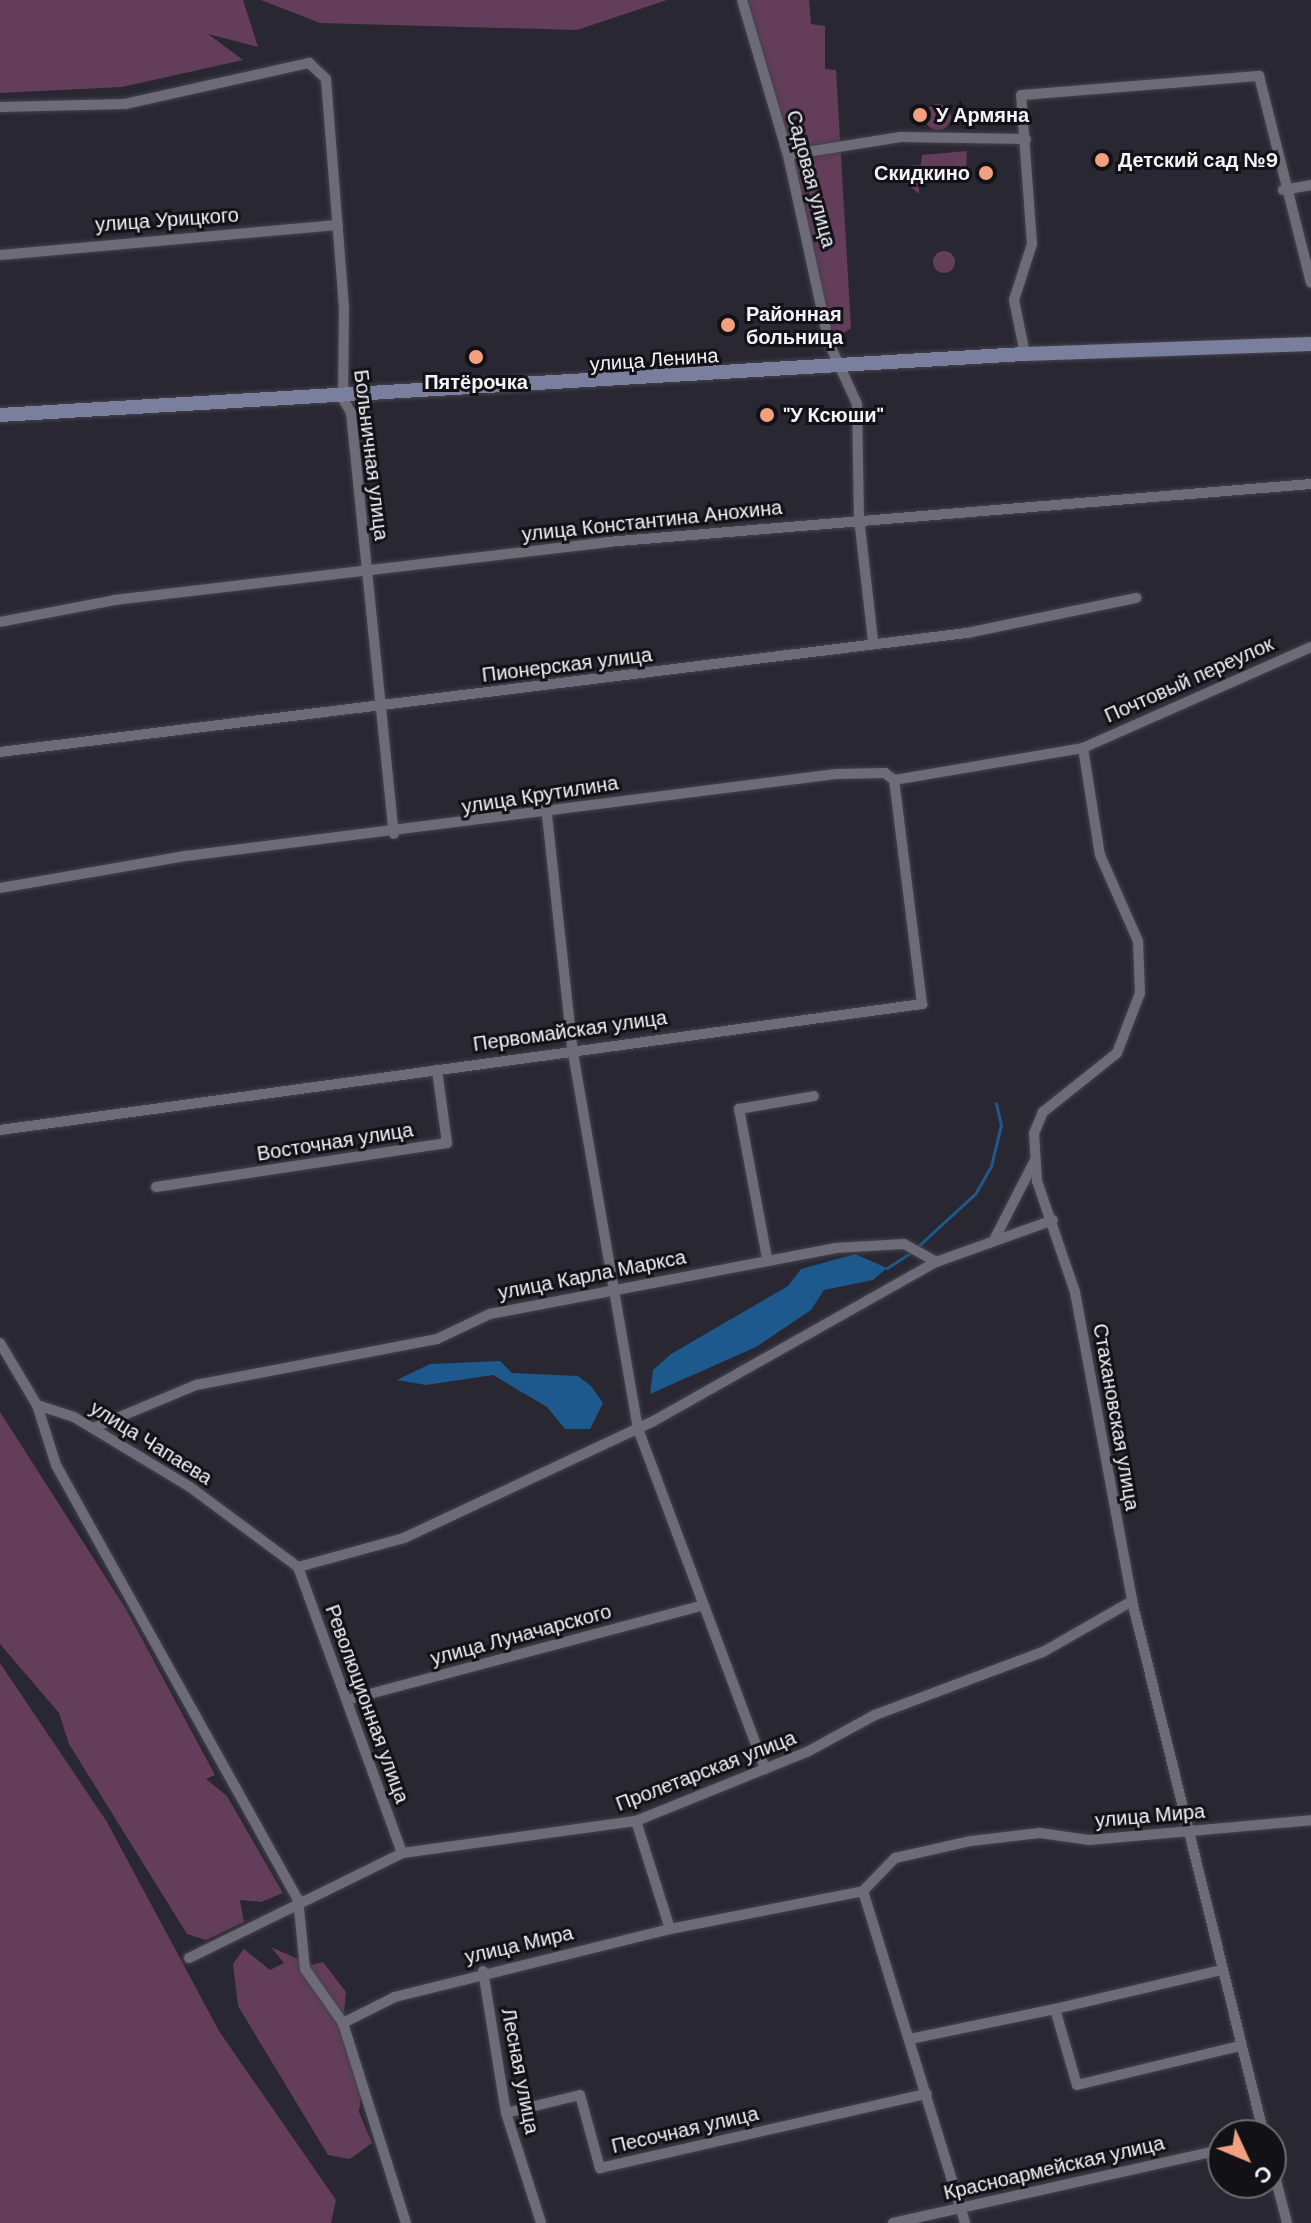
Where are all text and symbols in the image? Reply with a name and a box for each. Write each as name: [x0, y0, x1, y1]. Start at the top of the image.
place label: У Армяна: [936, 103, 1029, 127]
marker: У Армяна: [911, 106, 929, 124]
street label: Садовая улица: [781, 108, 841, 250]
place label: Детский сад №9: [1118, 148, 1278, 172]
marker: Детский сад №9: [1093, 151, 1111, 169]
place label: Скидкино: [874, 161, 970, 185]
marker: Скидкино: [977, 164, 995, 182]
street label: улица Урицкого: [94, 203, 240, 237]
place label: Районная больница: [746, 302, 843, 349]
marker: Районная больница: [717, 314, 739, 336]
street label: улица Ленина: [589, 344, 719, 376]
marker: Пятёрочка: [467, 348, 485, 366]
street label: Больничная улица: [349, 368, 393, 542]
place label: Пятёрочка: [424, 370, 528, 394]
place label: "У Ксюши": [783, 403, 884, 427]
marker: "У Ксюши": [758, 406, 776, 424]
street label: улица Константина Анохина: [521, 495, 783, 547]
street label: Почтовый переулок: [1101, 632, 1277, 728]
street label: Пионерская улица: [480, 643, 654, 687]
street label: улица Крутилина: [460, 771, 620, 819]
street label: Первомайская улица: [471, 1006, 669, 1056]
street label: Восточная улица: [255, 1118, 415, 1166]
street label: улица Карла Маркса: [496, 1245, 688, 1305]
street label: Стахановская улица: [1088, 1322, 1144, 1512]
street label: улица Чапаева: [86, 1396, 216, 1490]
street label: улица Луначарского: [428, 1599, 614, 1671]
street label: Революционная улица: [320, 1601, 414, 1807]
street label: Пролетарская улица: [613, 1726, 799, 1816]
street label: улица Мира: [1094, 1799, 1206, 1833]
street label: улица Мира: [463, 1921, 575, 1969]
street label: Лесная улица: [496, 2006, 544, 2136]
street label: Песочная улица: [609, 2101, 761, 2159]
north arrow: [1207, 2119, 1287, 2199]
street label: Красноармейская улица: [941, 2131, 1167, 2205]
text: С: [1247, 2159, 1279, 2190]

